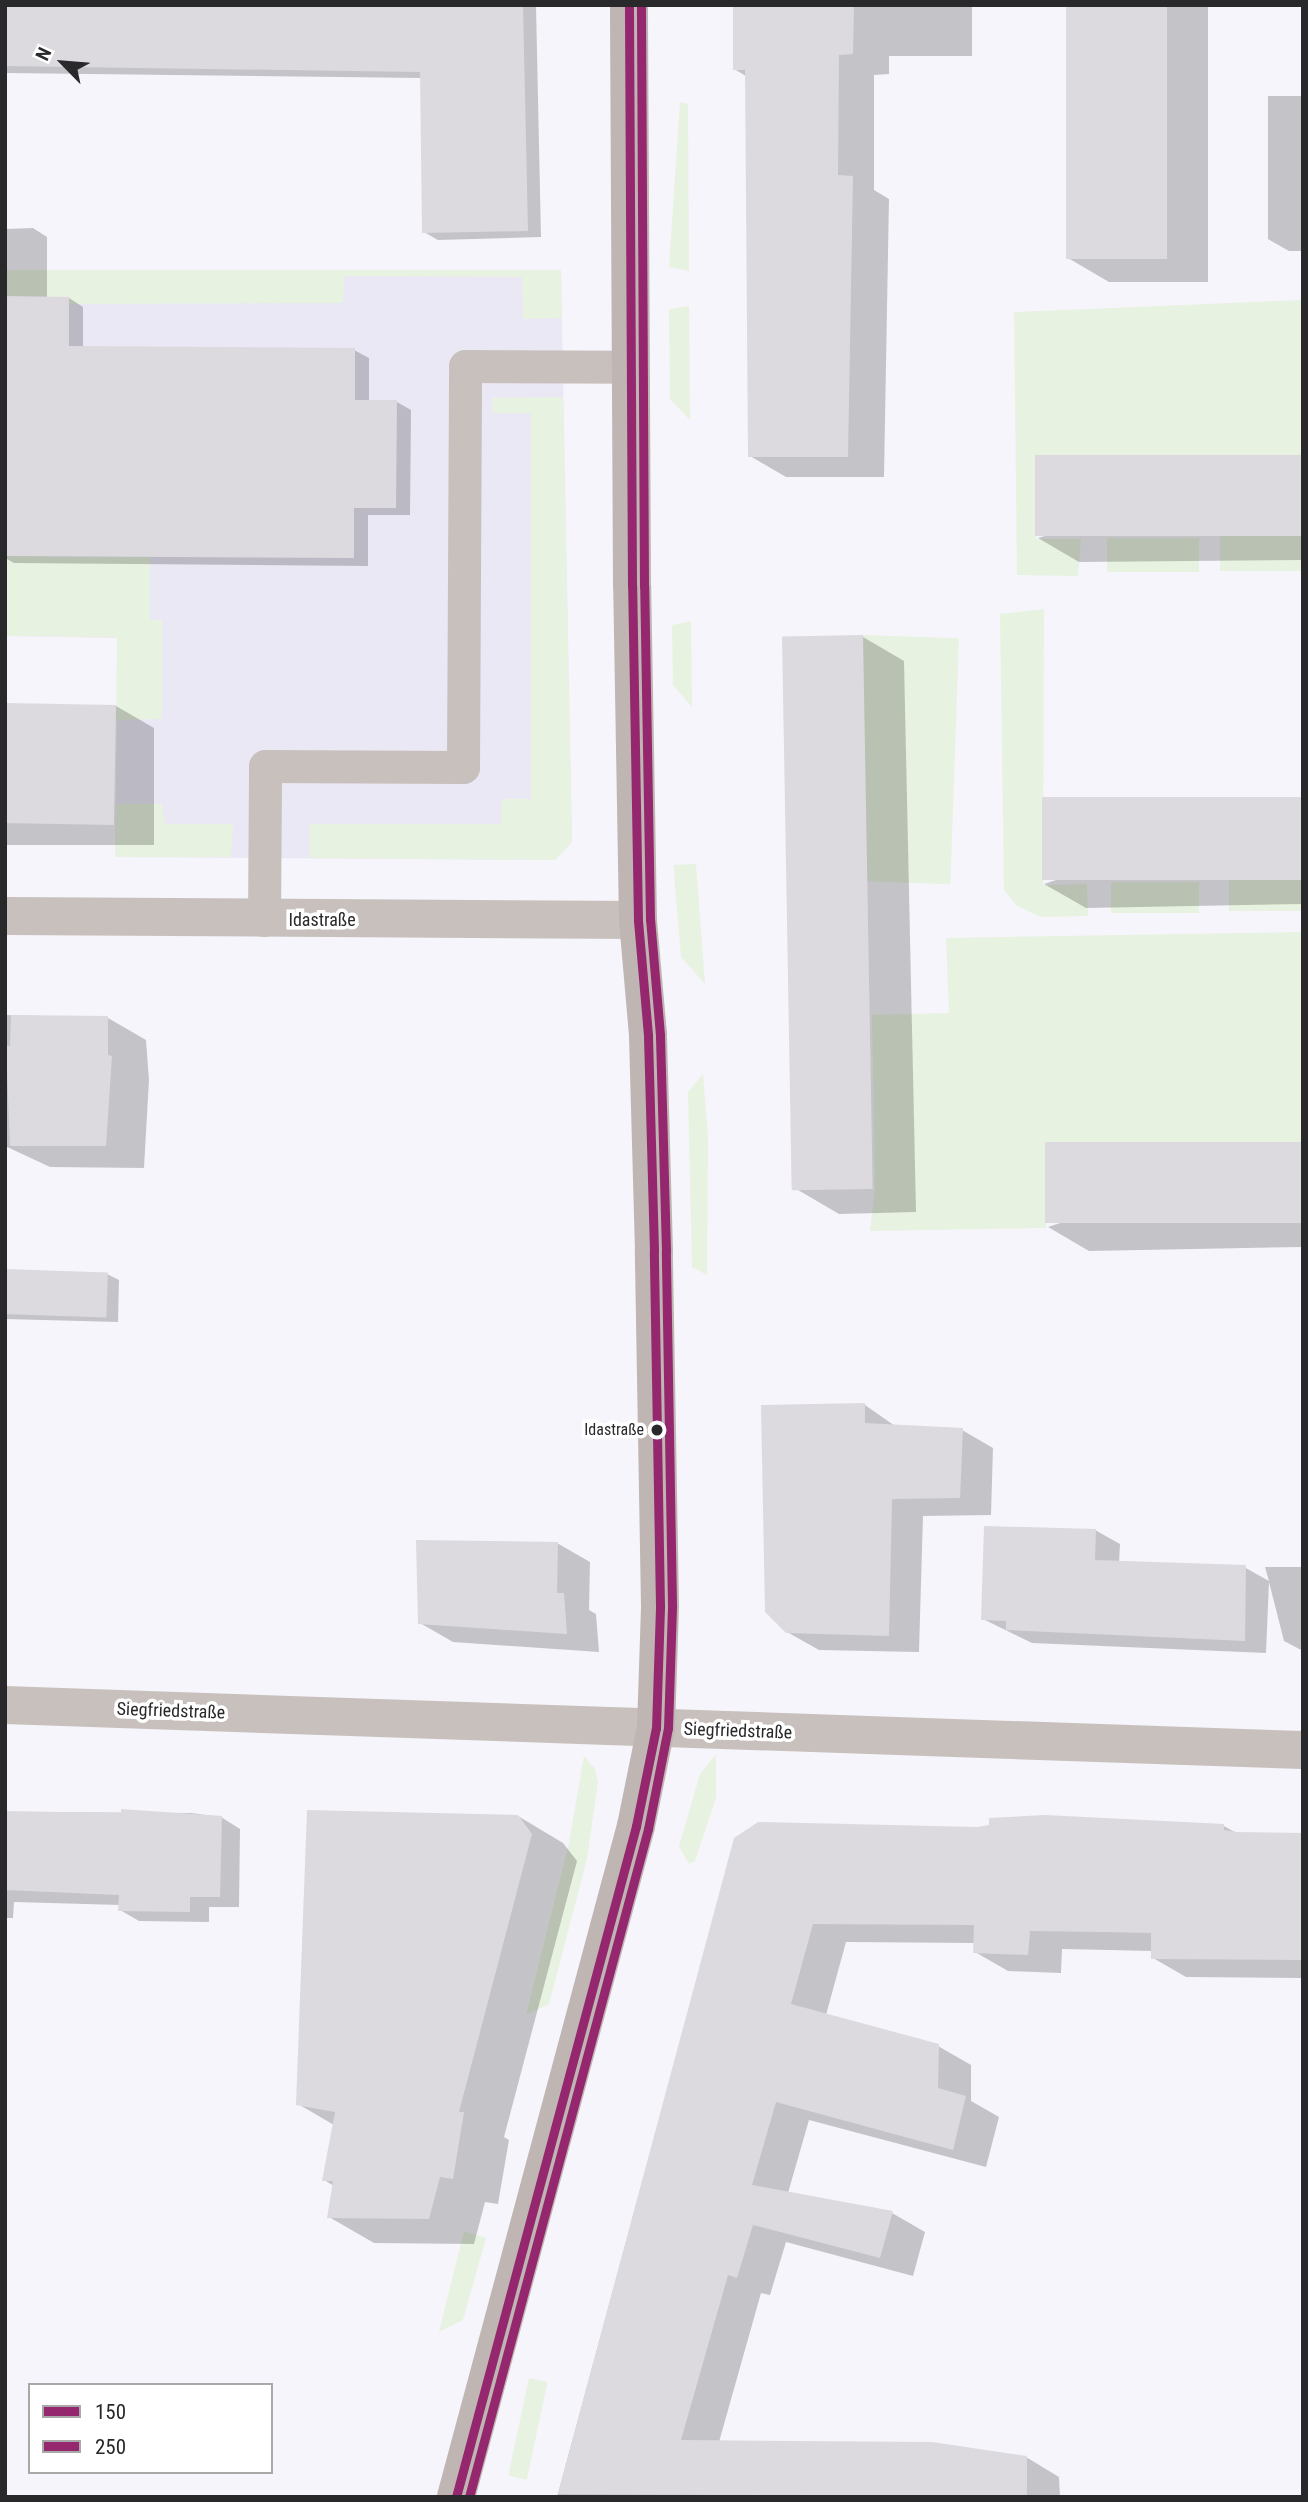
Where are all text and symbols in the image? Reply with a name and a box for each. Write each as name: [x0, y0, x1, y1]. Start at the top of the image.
north arrow: [28, 28, 98, 98]
text: N: [31, 44, 56, 64]
street label: Idastraße: [288, 909, 356, 931]
place label: Idastraße: [584, 1420, 644, 1440]
marker: Idastraße: [650, 1423, 664, 1437]
street label: Siegfriedstraße: [116, 1698, 226, 1724]
street label: Siegfriedstraße: [683, 1718, 793, 1744]
legend: [28, 2383, 273, 2474]
text: 150: [95, 2400, 126, 2424]
text: 250: [95, 2435, 126, 2459]

